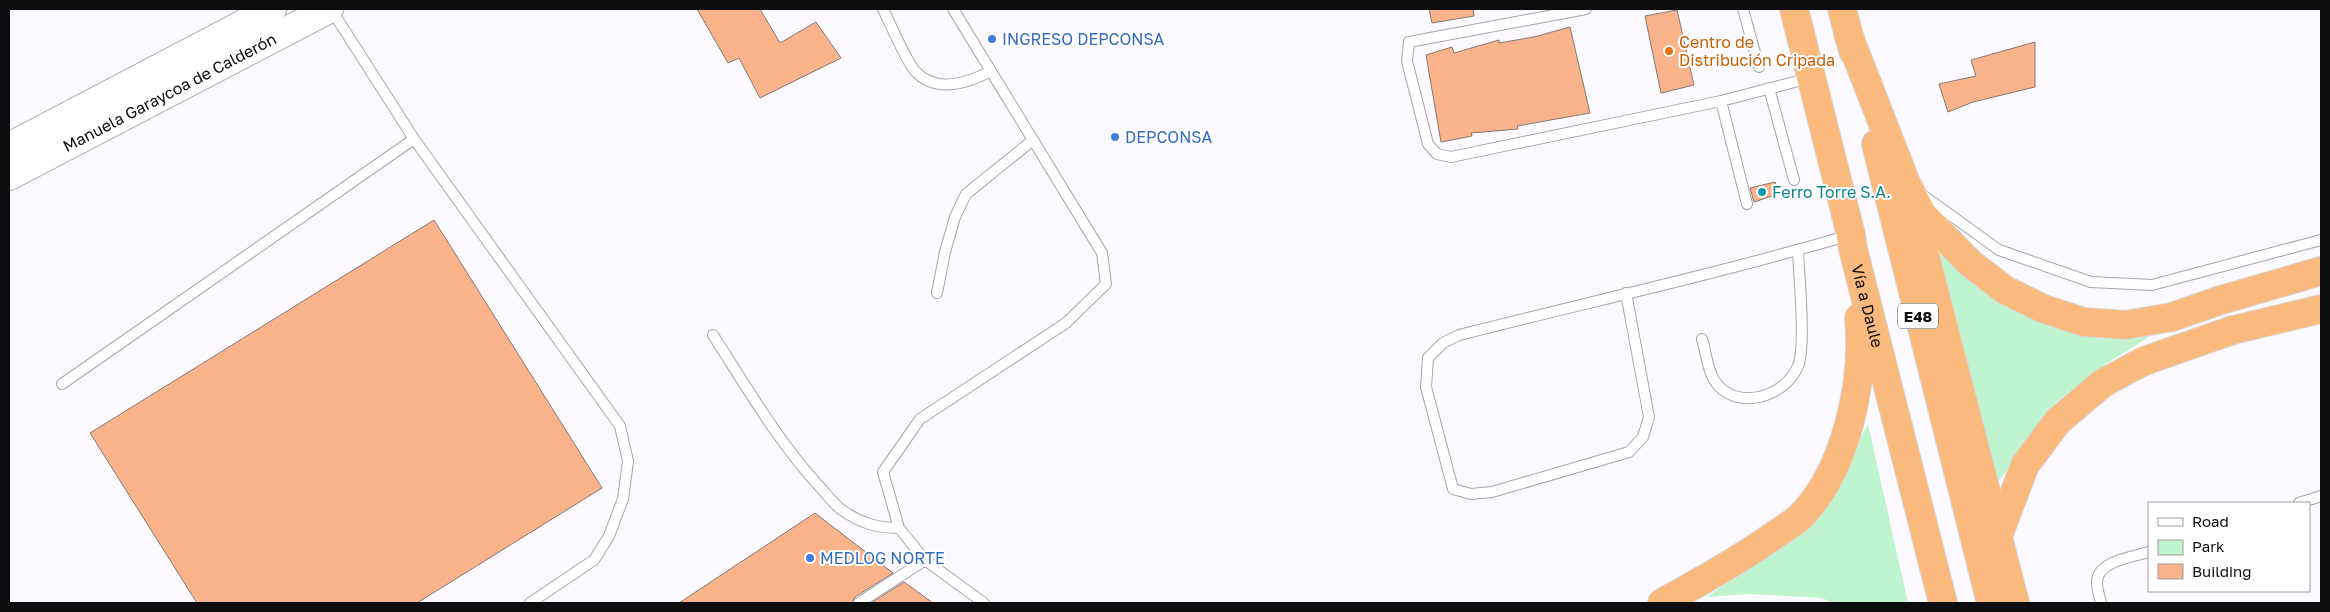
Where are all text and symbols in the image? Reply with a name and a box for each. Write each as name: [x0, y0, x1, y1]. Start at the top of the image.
street label: Manuela Garaycoa de Calderón: [59, 28, 279, 156]
place label: INGRESO DEPCONSA: [1002, 29, 1165, 49]
place label: Centro de Distribución Cripada: [1679, 32, 1835, 70]
marker: INGRESO DEPCONSA: [986, 33, 998, 45]
marker: Centro de Distribución Cripada: [1663, 45, 1675, 57]
place label: DEPCONSA: [1125, 127, 1212, 147]
marker: DEPCONSA: [1109, 131, 1121, 143]
place label: Ferro Torre S.A.: [1772, 182, 1891, 202]
marker: Ferro Torre S.A.: [1756, 186, 1768, 198]
street label: Vía a Daule: [1847, 262, 1888, 350]
road number: E48: [1898, 304, 1938, 328]
legend: [2148, 502, 2310, 592]
text: Road: [2192, 512, 2229, 530]
text: Park: [2192, 537, 2225, 555]
place label: MEDLOG NORTE: [820, 548, 945, 568]
marker: MEDLOG NORTE: [804, 552, 816, 564]
text: Building: [2192, 562, 2252, 580]

